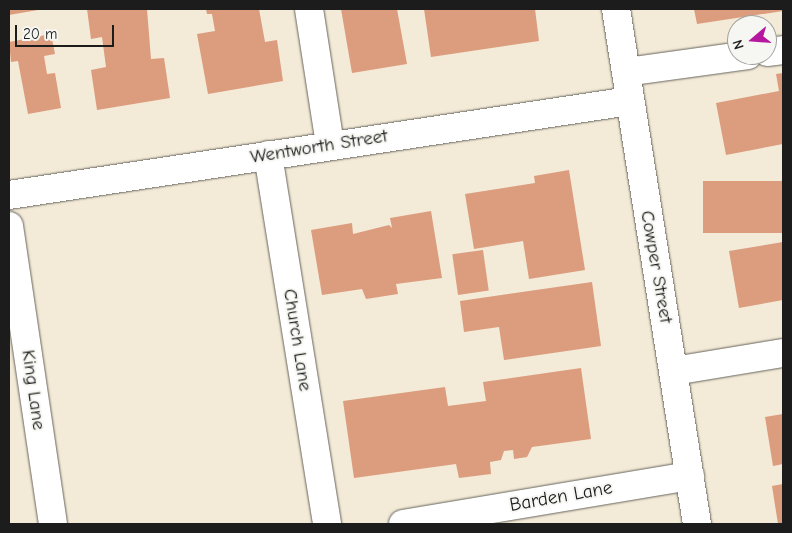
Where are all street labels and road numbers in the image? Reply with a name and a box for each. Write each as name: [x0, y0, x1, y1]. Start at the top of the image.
street label: Wentworth Street: [249, 125, 389, 169]
street label: Cowper Street: [635, 209, 677, 325]
street label: Church Lane: [278, 287, 316, 393]
street label: King Lane: [16, 348, 50, 432]
street label: Barden Lane: [508, 477, 614, 517]

